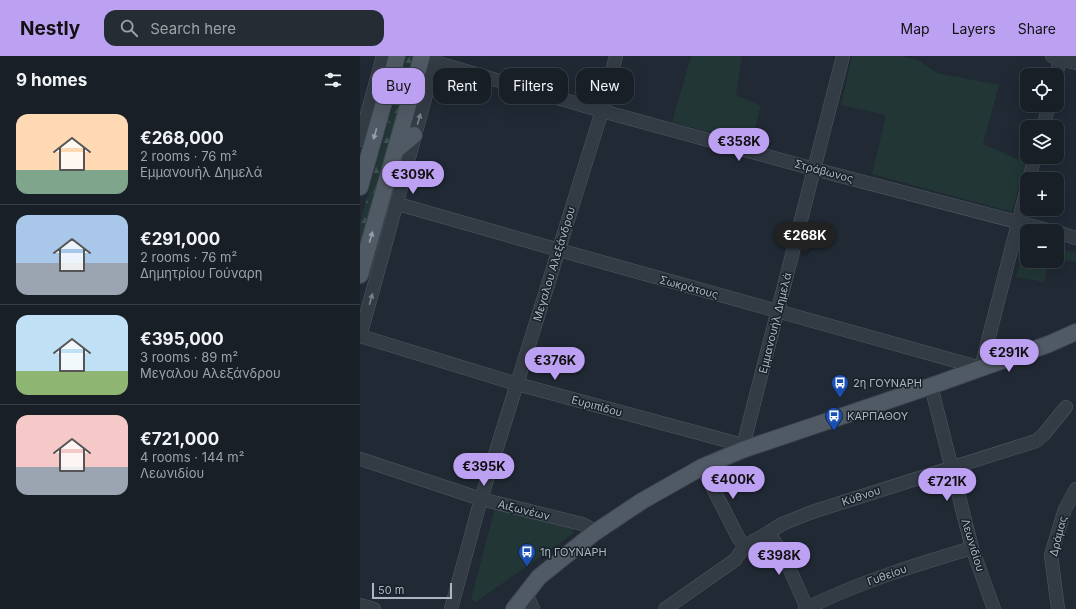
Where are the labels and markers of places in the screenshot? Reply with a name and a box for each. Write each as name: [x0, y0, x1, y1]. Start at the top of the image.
pin: €358K: [711, 128, 767, 162]
pin: €309K: [385, 161, 441, 195]
pin: €268K: [777, 222, 833, 256]
pin: €291K: [981, 339, 1037, 373]
pin: €376K: [527, 347, 583, 381]
bus stop icon: 2η ΓΟΥΝΑΡΗ: [830, 373, 850, 398]
place label: 2η ΓΟΥΝΑΡΗ: [853, 376, 922, 390]
bus stop icon: ΚΑΡΠΑΘΟΥ: [824, 406, 844, 431]
place label: ΚΑΡΠΑΘΟΥ: [847, 409, 909, 423]
pin: €395K: [456, 453, 512, 487]
pin: €400K: [705, 466, 761, 500]
pin: €721K: [919, 468, 975, 502]
bus stop icon: 1η ΓΟΥΝΑΡΗ: [517, 542, 537, 567]
pin: €398K: [751, 542, 807, 576]
place label: 1η ΓΟΥΝΑΡΗ: [540, 545, 607, 559]

